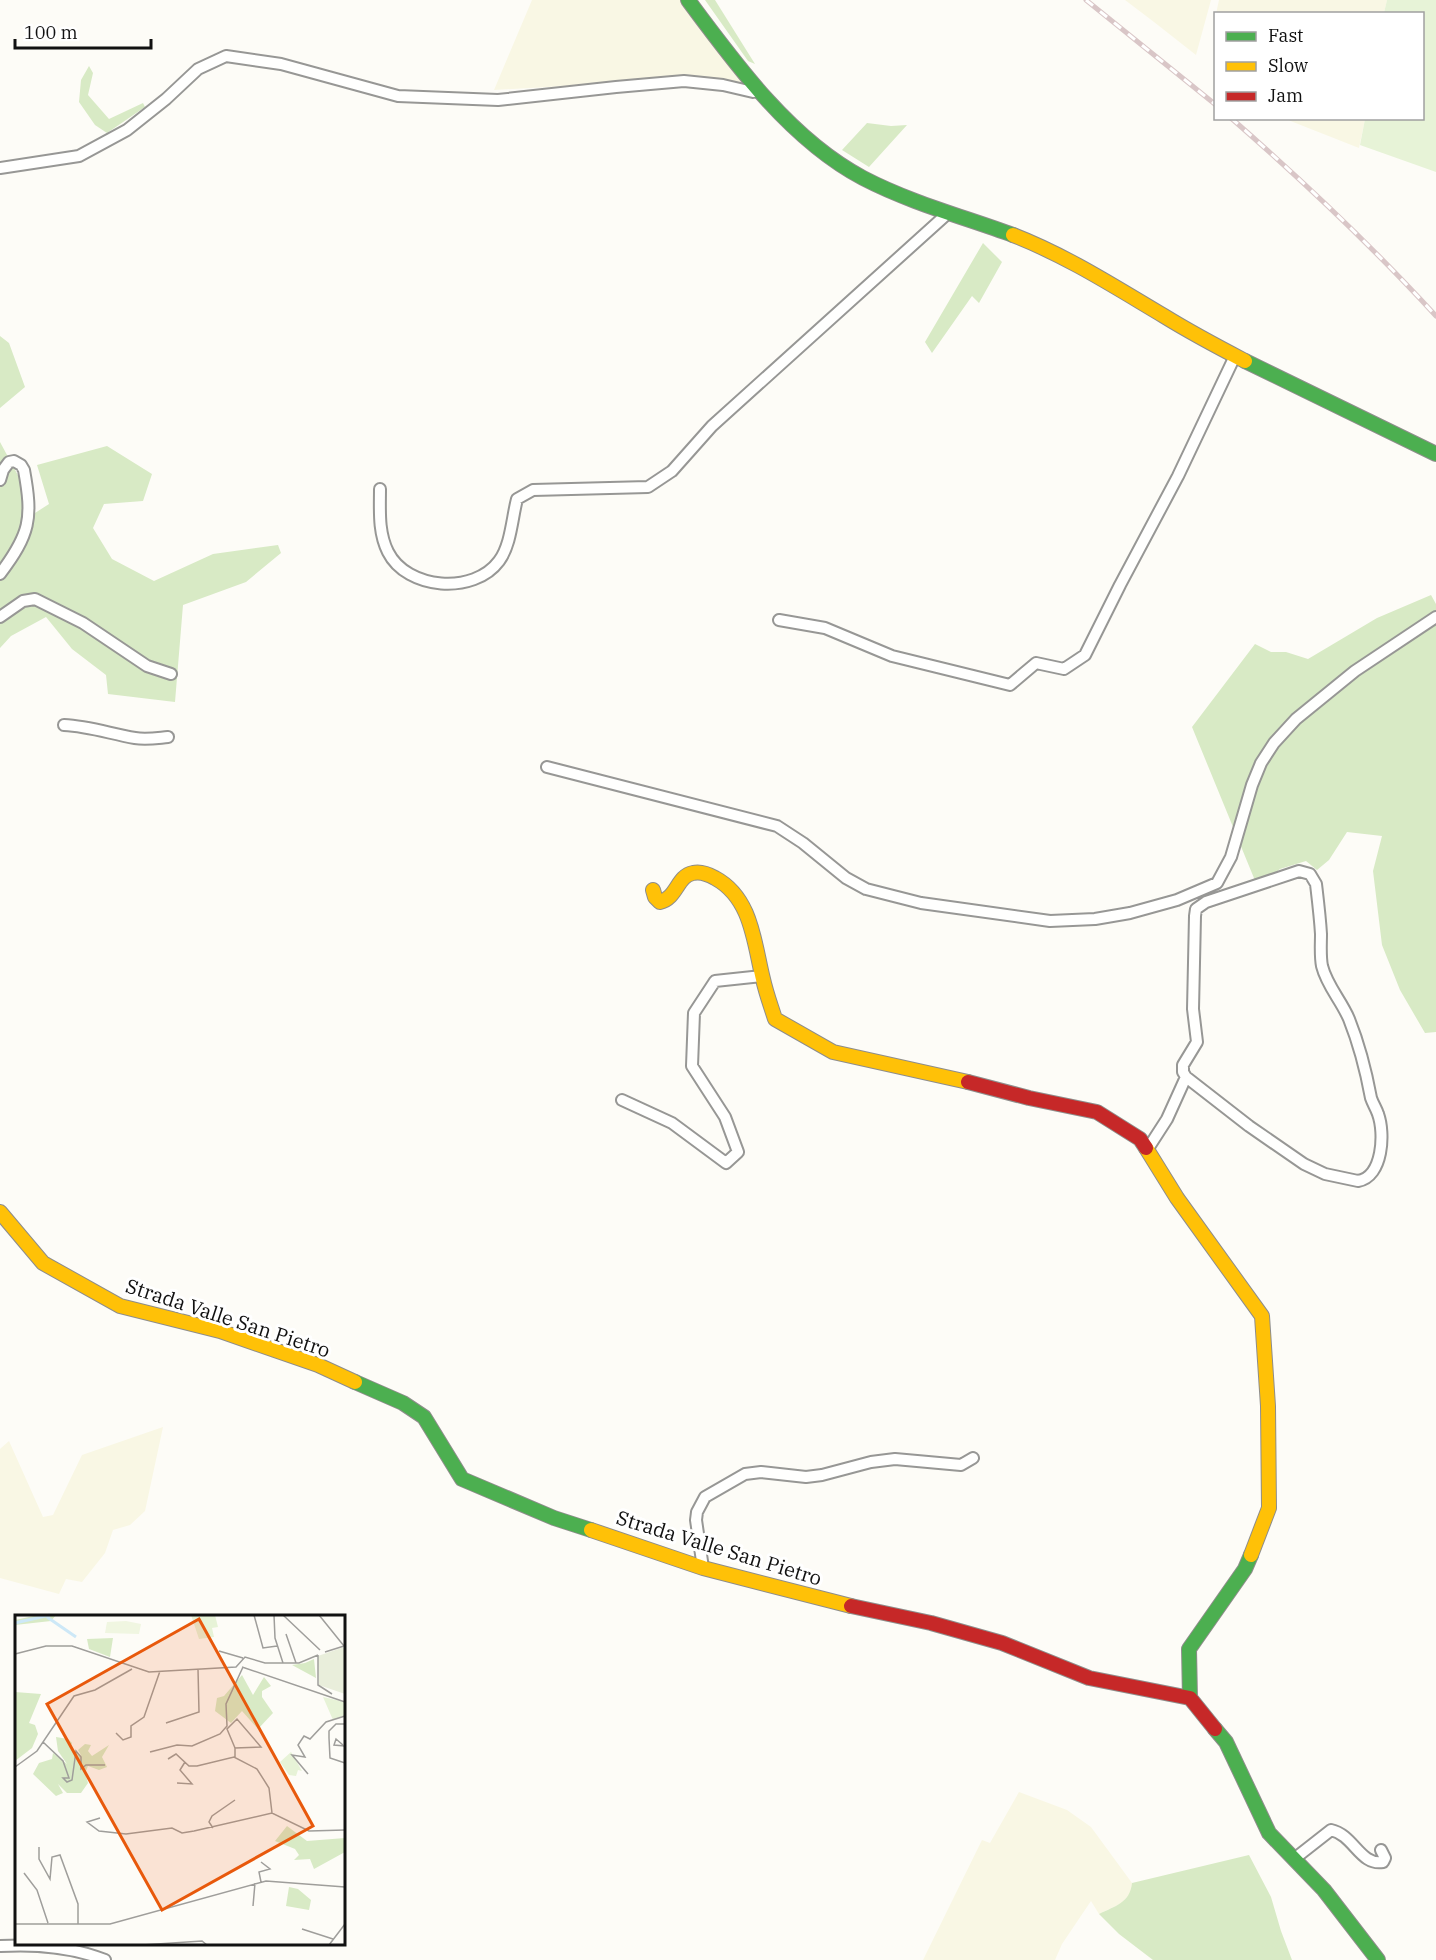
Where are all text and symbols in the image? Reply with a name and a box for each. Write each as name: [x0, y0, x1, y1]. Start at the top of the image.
scale bar: [15, 12, 152, 50]
legend: [1214, 12, 1424, 120]
text: 100 m: [24, 21, 78, 44]
text: Fast: [1268, 24, 1303, 47]
text: Slow: [1268, 54, 1308, 77]
text: Jam: [1268, 84, 1303, 107]
street label: Strada Valle San Pietro: [123, 1272, 334, 1363]
street label: Strada Valle San Pietro: [613, 1503, 825, 1592]
inset map: [15, 1615, 345, 1945]

